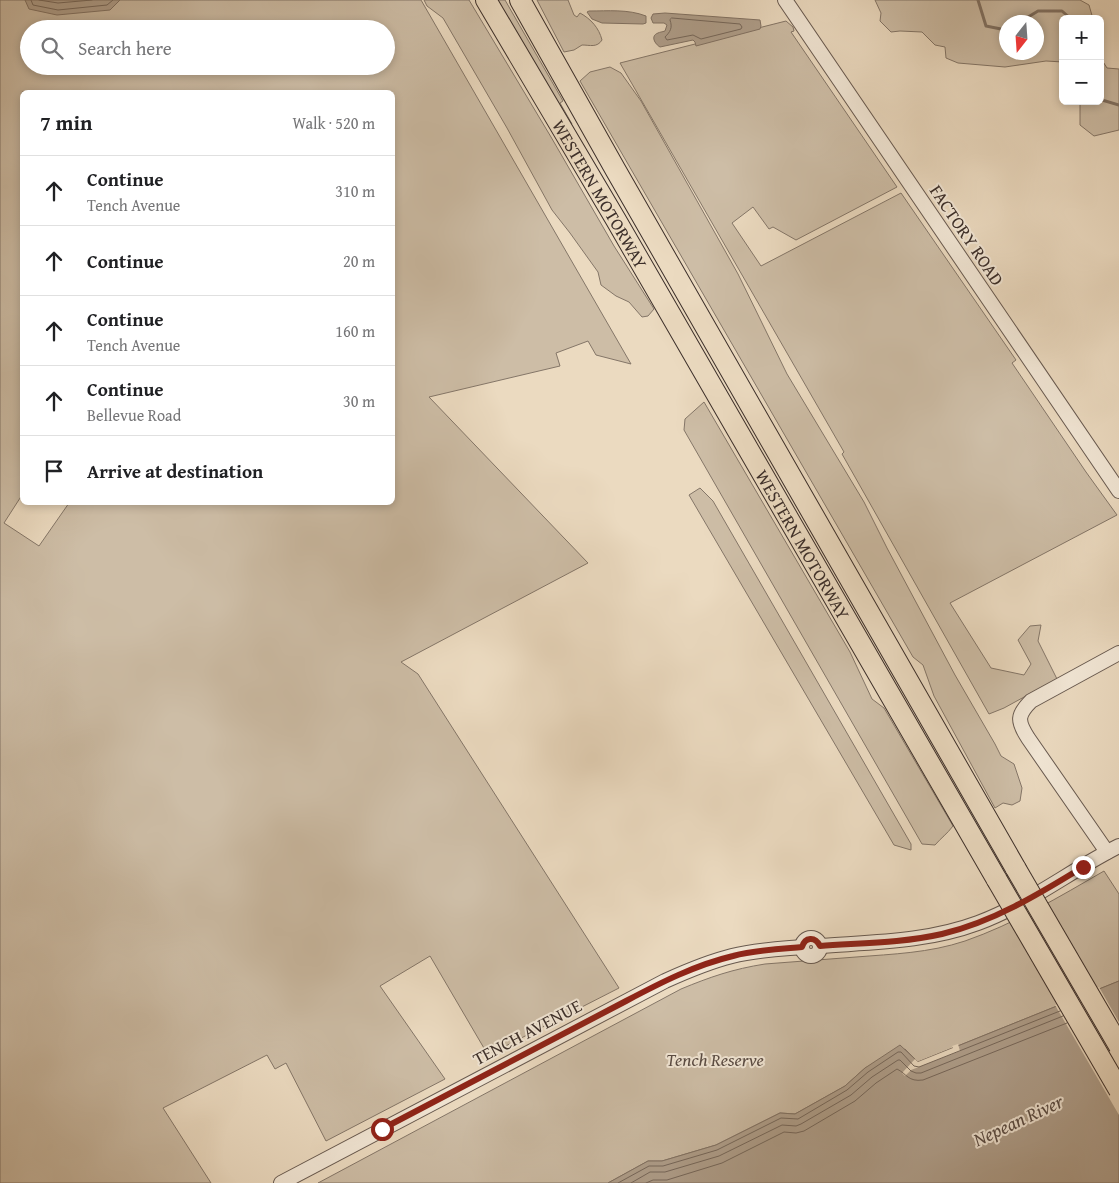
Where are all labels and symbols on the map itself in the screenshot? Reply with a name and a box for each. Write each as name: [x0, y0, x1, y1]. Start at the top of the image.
north arrow: [999, 15, 1044, 60]
street label: WESTERN MOTORWAY: [546, 114, 655, 274]
street label: FACTORY ROAD: [923, 179, 1011, 291]
street label: WESTERN MOTORWAY: [749, 464, 857, 624]
route end: [1072, 856, 1095, 879]
street label: TENCH AVENUE: [468, 992, 586, 1072]
park label: Tench Reserve: [666, 1046, 764, 1073]
water label: Nepean River: [967, 1087, 1068, 1153]
route start: [371, 1118, 394, 1141]

